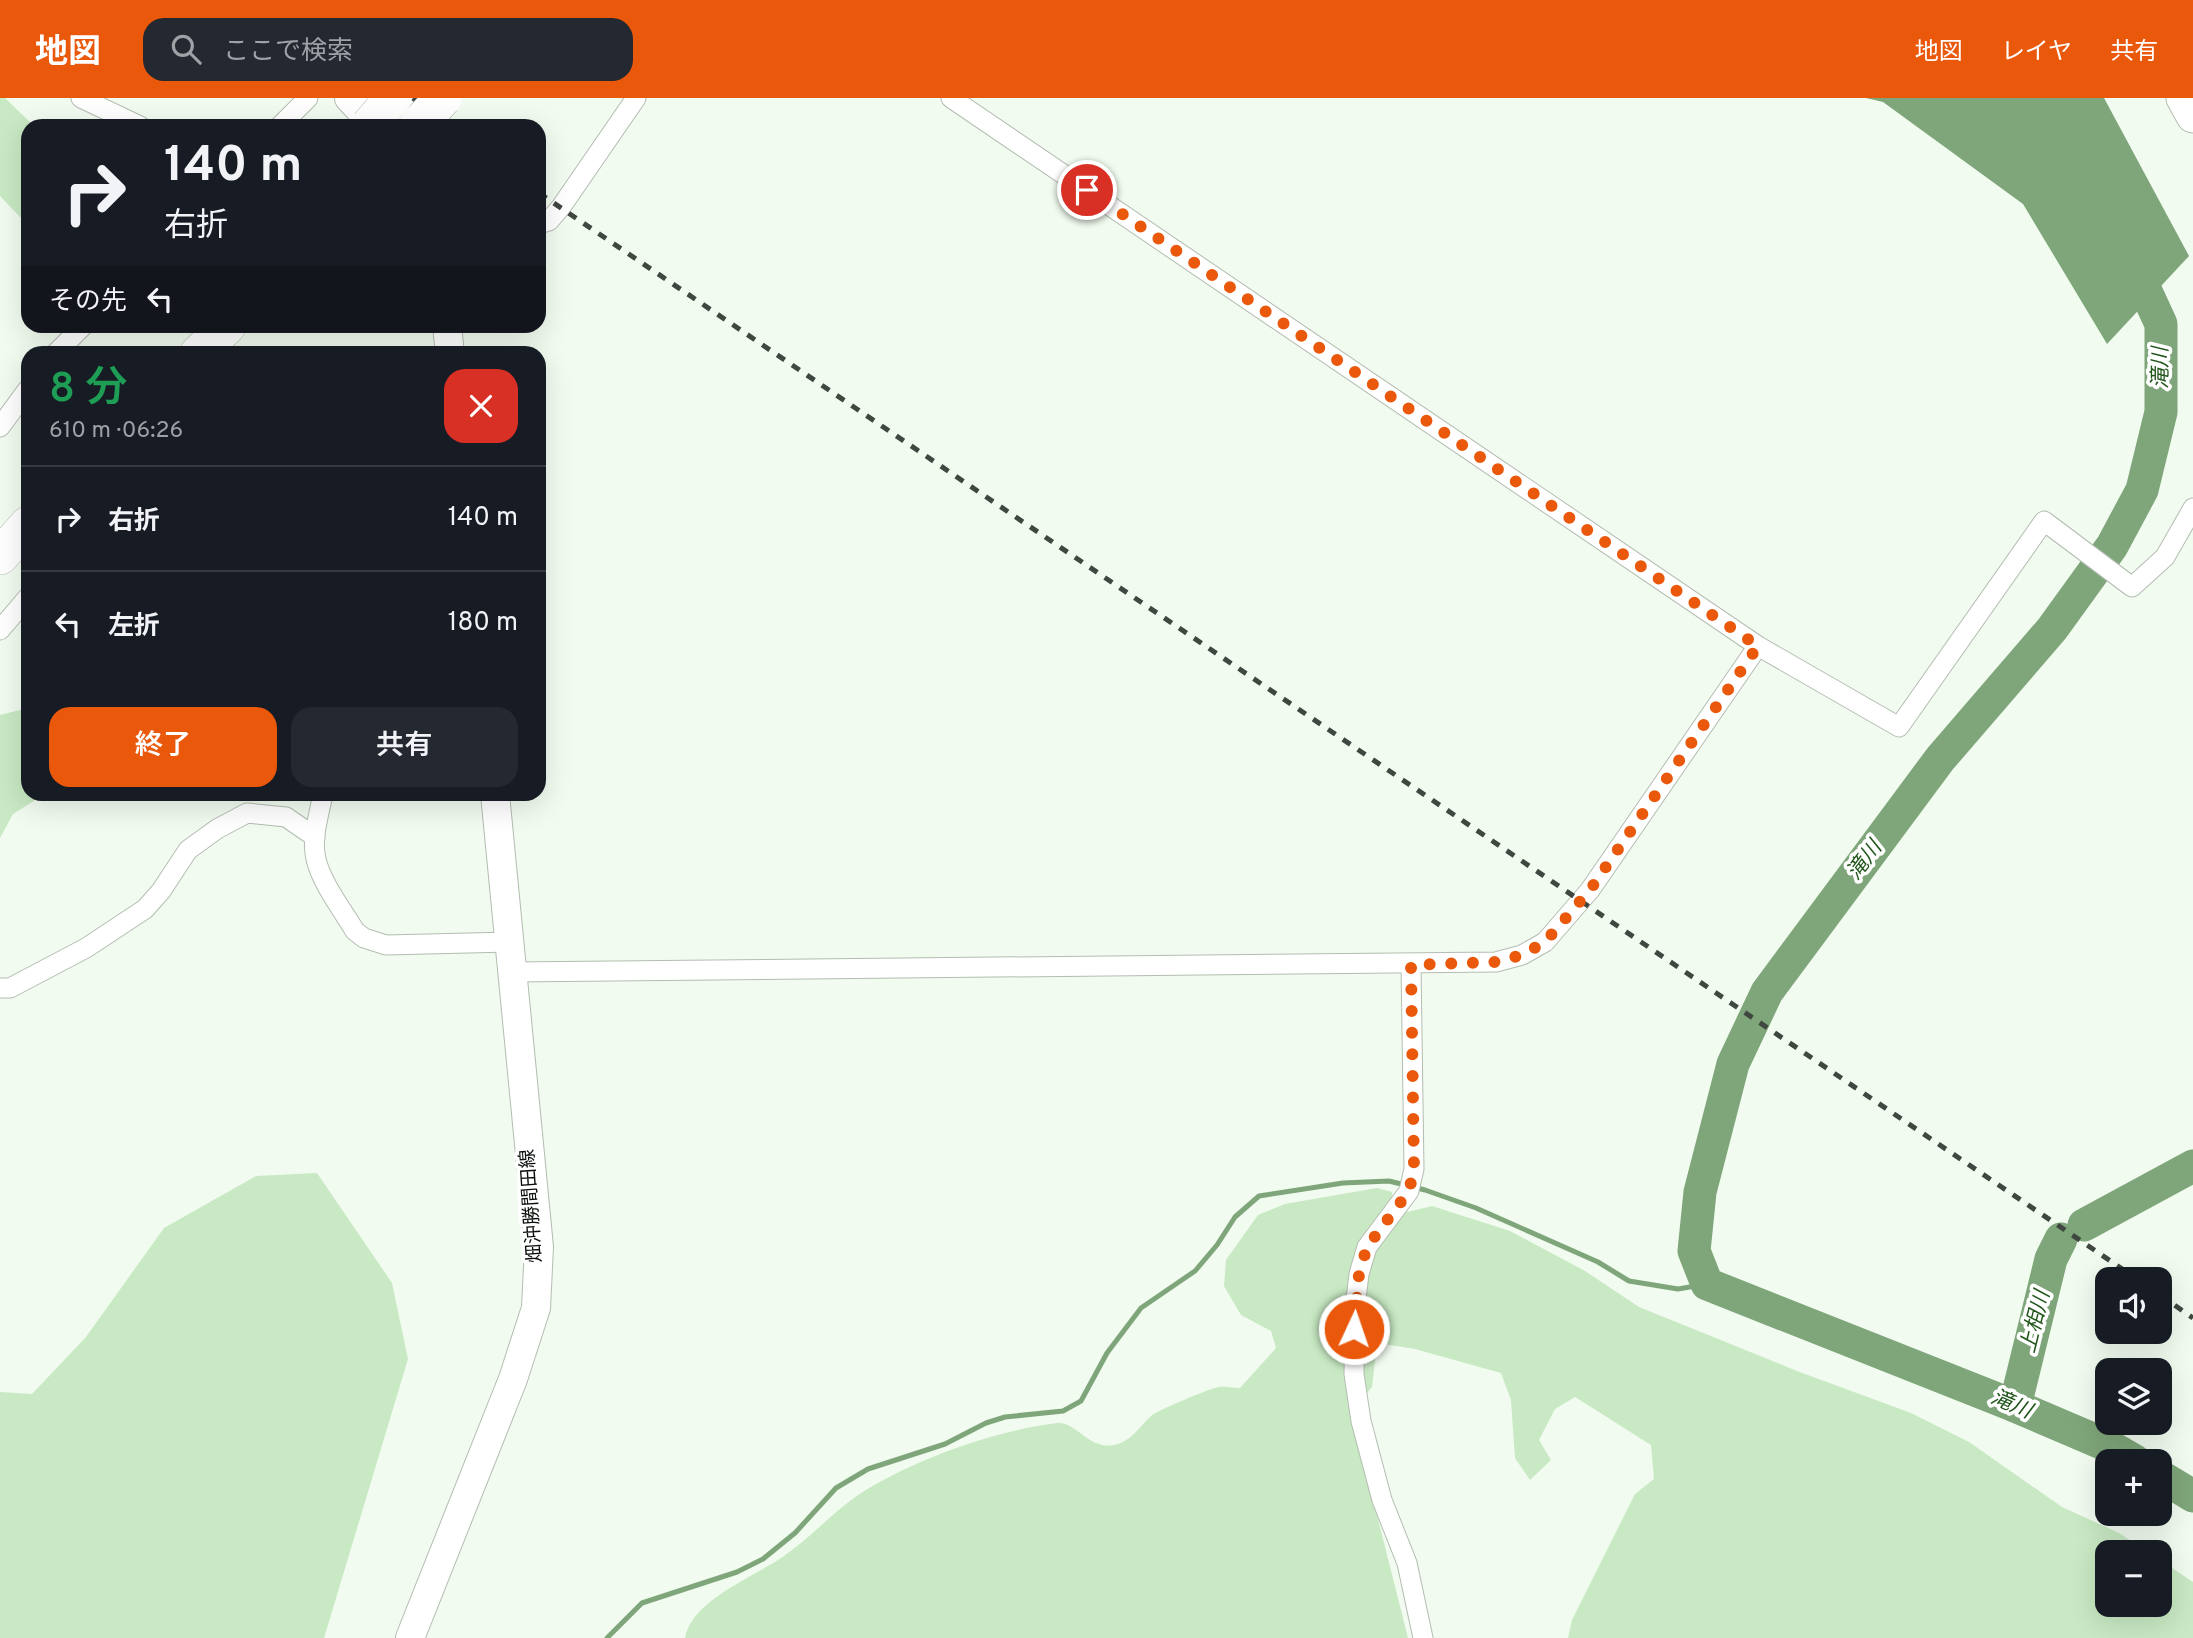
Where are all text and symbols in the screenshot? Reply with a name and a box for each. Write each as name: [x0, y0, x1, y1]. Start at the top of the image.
search box: [143, 18, 633, 81]
icon: search: [167, 30, 205, 68]
text: 地図: [35, 33, 101, 75]
text: ここで検索: [223, 36, 353, 69]
text: 地図: [1915, 38, 1963, 68]
text: レイヤ: [2001, 38, 2072, 68]
text: 共有: [2110, 38, 2158, 68]
text: 140 m: [164, 137, 303, 199]
icon: right: [49, 147, 140, 238]
pin: [1057, 160, 1117, 220]
icon: arrive: [1068, 171, 1106, 209]
text: 右折: [164, 207, 228, 247]
icon: left: [141, 280, 179, 318]
text: その先: [49, 286, 127, 319]
water label: 滝川: [2148, 345, 2175, 389]
text: 8 分: [49, 364, 127, 417]
button: close: [444, 369, 518, 443]
text: 610 m · 06:26: [49, 417, 183, 446]
icon: right: [49, 500, 87, 538]
text: 140 m: [448, 502, 518, 535]
text: 右折: [108, 506, 160, 539]
icon: left: [49, 605, 87, 643]
text: 180 m: [448, 607, 518, 640]
text: 左折: [108, 611, 160, 644]
button: 終了: [49, 707, 277, 787]
button: 共有: [291, 707, 518, 787]
water label: 滝川: [1842, 835, 1890, 886]
street label: 畑沖勝間田線: [516, 1148, 548, 1264]
map controls: [2095, 1267, 2172, 1617]
button: sound: [2095, 1267, 2172, 1344]
water label: 上相川: [2015, 1286, 2057, 1356]
position arrow: [1317, 1292, 1391, 1366]
button: layers: [2095, 1358, 2172, 1435]
water label: 滝川: [1986, 1384, 2037, 1426]
button: +: [2095, 1449, 2172, 1526]
button: −: [2095, 1540, 2172, 1617]

